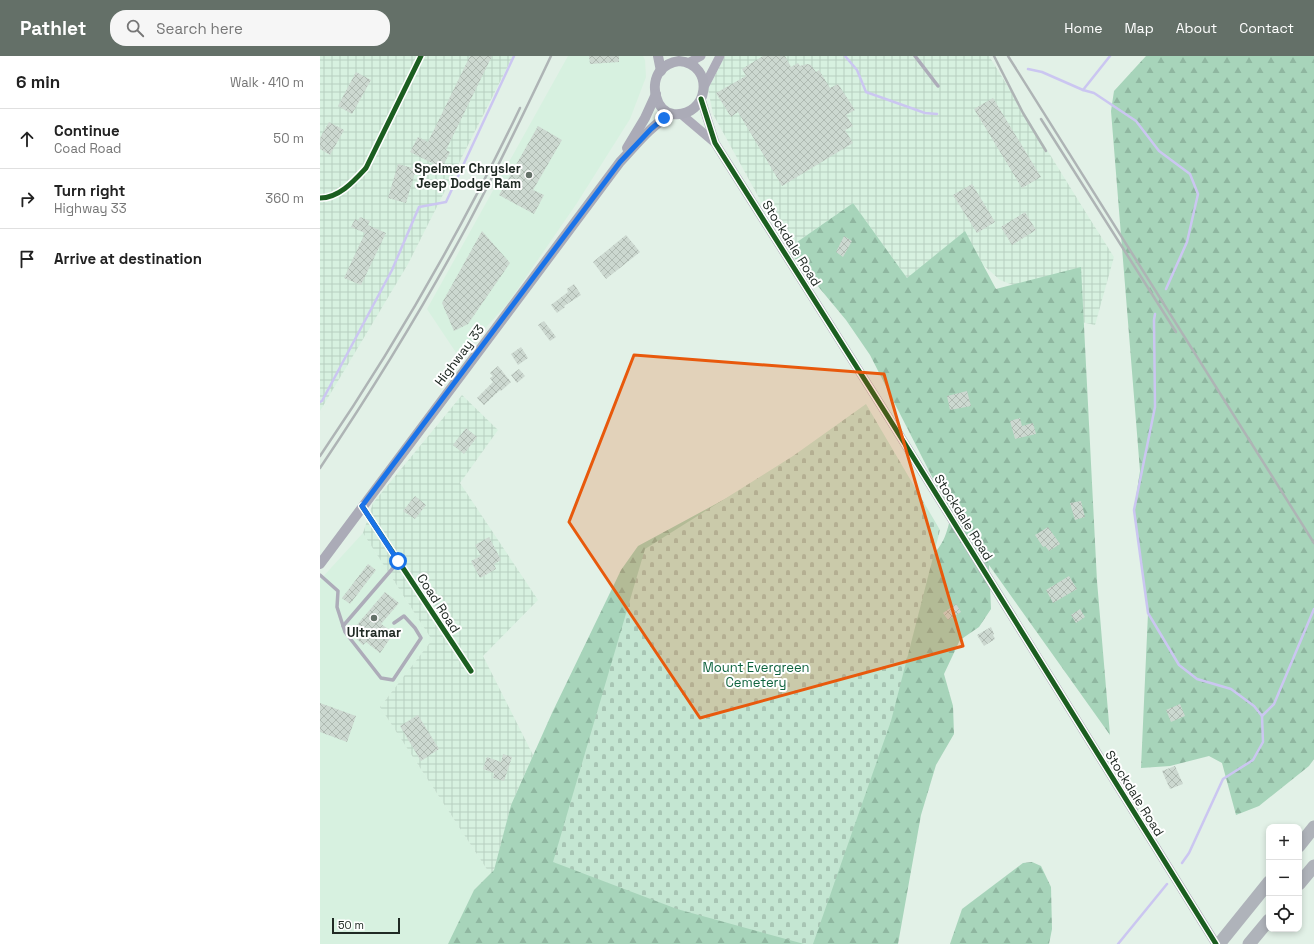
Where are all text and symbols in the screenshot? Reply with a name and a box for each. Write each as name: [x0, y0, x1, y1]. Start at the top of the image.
search box: [110, 10, 390, 46]
text: Pathlet: [20, 16, 86, 41]
icon: search: [124, 17, 146, 39]
text: Search here: [156, 19, 243, 38]
text: Home: [1064, 19, 1102, 37]
text: Map: [1124, 19, 1154, 37]
text: About: [1176, 19, 1217, 37]
text: Contact: [1239, 19, 1294, 37]
text: 6 min: [16, 71, 60, 93]
text: Walk · 410 m: [230, 74, 304, 91]
route end: [655, 109, 673, 127]
text: Continue: [54, 121, 120, 140]
icon: ahead: [16, 128, 38, 150]
text: 50 m: [273, 130, 304, 147]
text: Coad Road: [54, 140, 121, 157]
place label: Spelmer Chrysler Jeep Dodge Ram: [414, 160, 521, 192]
marker: Spelmer Chrysler Jeep Dodge Ram: [524, 170, 534, 180]
text: Turn right: [54, 181, 125, 200]
icon: right: [16, 188, 38, 210]
text: 360 m: [265, 190, 304, 207]
street label: Stockdale Road: [758, 197, 825, 289]
text: Highway 33: [54, 200, 127, 217]
icon: arrive: [16, 248, 38, 270]
text: Arrive at destination: [54, 249, 202, 268]
street label: Highway 33: [431, 321, 488, 389]
street label: Stockdale Road: [930, 471, 997, 563]
route start: [389, 552, 407, 570]
street label: Coad Road: [413, 570, 464, 636]
marker: Ultramar: [369, 613, 379, 623]
place label: Ultramar: [347, 624, 401, 641]
park label: Mount Evergreen Cemetery: [702, 659, 810, 691]
street label: Stockdale Road: [1101, 747, 1168, 839]
map controls: [1266, 824, 1302, 932]
button: +: [1266, 824, 1302, 860]
button: −: [1266, 860, 1302, 896]
button: locate: [1266, 896, 1302, 932]
scale bar: [332, 916, 400, 935]
text: 50 m: [338, 918, 364, 932]

